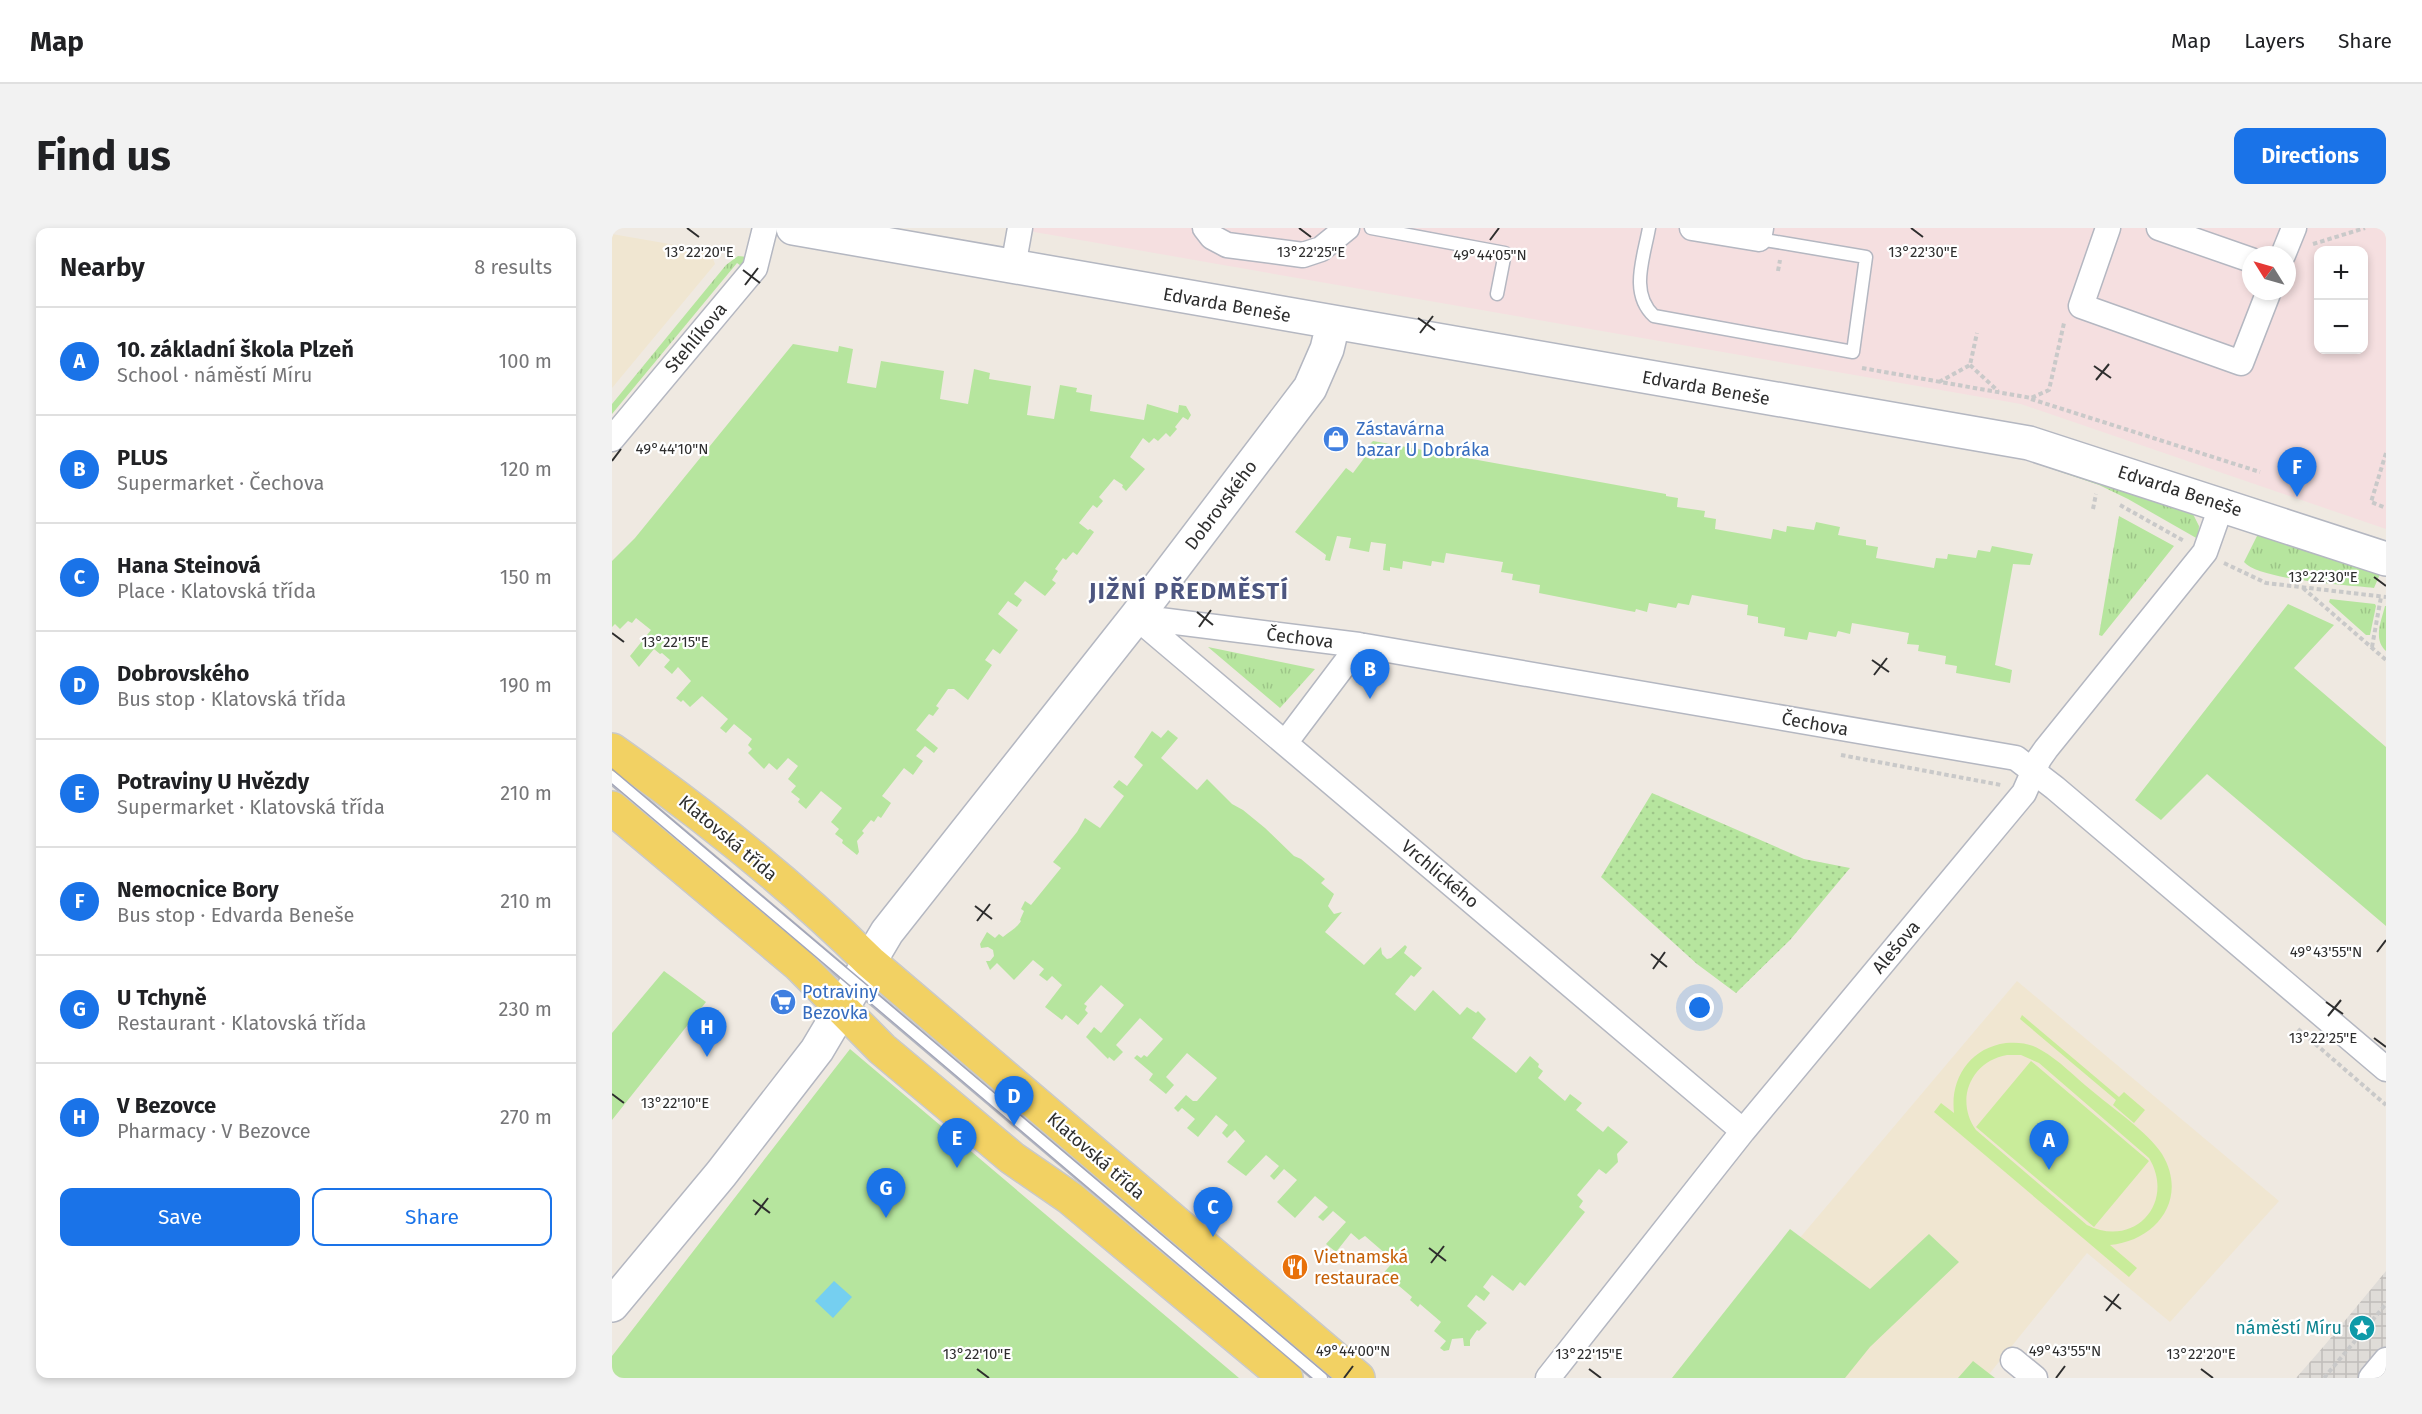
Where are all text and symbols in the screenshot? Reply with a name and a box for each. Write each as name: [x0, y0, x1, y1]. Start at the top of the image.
text: Map: [30, 25, 84, 58]
text: Map: [2171, 28, 2211, 54]
text: Layers: [2244, 28, 2305, 54]
text: Share: [2338, 28, 2392, 54]
button: Directions: [2234, 128, 2386, 184]
text: Find us: [36, 131, 171, 181]
text: 13°22'20"E: [664, 243, 734, 261]
text: 13°22'25"E: [1277, 243, 1345, 261]
text: 13°22'30"E: [1888, 243, 1958, 261]
text: 49°44'05"N: [1453, 246, 1527, 264]
north arrow: [2242, 246, 2296, 300]
map controls: [2314, 246, 2368, 354]
button: +: [2314, 246, 2368, 300]
text: Nearby: [60, 252, 145, 283]
text: 8 results: [474, 255, 552, 279]
street label: Edvarda Beneše: [1161, 283, 1293, 327]
street label: Stehlíkova: [660, 298, 732, 378]
button: −: [2314, 300, 2368, 354]
text: 10. základní škola Plzeň: [117, 336, 354, 363]
text: A: [74, 349, 85, 373]
text: 100 m: [499, 349, 552, 373]
text: School · náměstí Míru: [117, 363, 313, 387]
street label: Edvarda Beneše: [1640, 366, 1772, 410]
place label: Zástavárna bazar U Dobráka: [1356, 418, 1490, 461]
shop icon: Zástavárna bazar U Dobráka: [1321, 424, 1351, 454]
text: 49°44'10"N: [636, 440, 708, 458]
text: PLUS: [117, 444, 168, 471]
pin: F: [2278, 448, 2316, 497]
street label: Dobrovského: [1180, 456, 1262, 554]
text: B: [73, 457, 86, 481]
text: 120 m: [500, 457, 552, 481]
street label: Edvarda Beneše: [2115, 461, 2245, 521]
text: Supermarket · Čechova: [117, 471, 324, 495]
text: Hana Steinová: [117, 552, 261, 579]
text: C: [74, 565, 85, 589]
text: 150 m: [500, 565, 552, 589]
text: 13°22'30"E: [2288, 568, 2358, 586]
district label: JIŽNÍ PŘEDMĚSTÍ: [1088, 576, 1289, 605]
text: Place · Klatovská třída: [117, 579, 316, 603]
street label: Čechova: [1265, 623, 1335, 653]
text: 13°22'15"E: [641, 633, 709, 651]
pin: B: [1350, 650, 1389, 699]
text: Dobrovského: [117, 660, 249, 687]
text: D: [73, 673, 86, 697]
text: 190 m: [499, 673, 552, 697]
text: Bus stop · Klatovská třída: [117, 687, 346, 711]
street label: Čechova: [1780, 707, 1850, 741]
text: Potraviny U Hvězdy: [117, 768, 309, 795]
text: E: [74, 781, 85, 805]
text: 210 m: [500, 781, 552, 805]
street label: Klatovská třída: [674, 790, 782, 886]
text: Supermarket · Klatovská třída: [117, 795, 385, 819]
street label: Vrchlického: [1397, 835, 1483, 913]
text: Nemocnice Bory: [117, 876, 279, 903]
text: F: [75, 889, 84, 913]
text: 210 m: [500, 889, 552, 913]
text: Bus stop · Edvarda Beneše: [117, 903, 355, 927]
street label: Alešova: [1867, 916, 1925, 978]
text: 49°43'55"N: [2290, 943, 2362, 961]
place label: Potraviny Bezovka: [802, 981, 878, 1024]
text: U Tchyně: [117, 984, 207, 1011]
supermarket icon: Potraviny Bezovka: [768, 987, 798, 1017]
your location: [1685, 993, 1714, 1022]
text: G: [73, 997, 86, 1021]
text: 230 m: [499, 997, 552, 1021]
pin: H: [688, 1008, 727, 1057]
text: Restaurant · Klatovská třída: [117, 1011, 366, 1035]
text: 13°22'25"E: [2289, 1029, 2357, 1047]
pin: D: [994, 1076, 1034, 1126]
text: V Bezovce: [117, 1092, 216, 1119]
text: 13°22'10"E: [641, 1094, 709, 1112]
text: H: [73, 1105, 86, 1129]
text: 270 m: [500, 1105, 552, 1129]
street label: Klatovská třída: [1043, 1108, 1149, 1204]
pin: E: [938, 1118, 976, 1168]
text: Pharmacy · V Bezovce: [117, 1119, 311, 1143]
pin: A: [2030, 1120, 2068, 1170]
pin: G: [866, 1168, 906, 1218]
button: Save: [60, 1188, 300, 1246]
button: Share: [312, 1188, 552, 1246]
pin: C: [1194, 1188, 1232, 1237]
place label: Vietnamská restaurace: [1314, 1246, 1408, 1289]
restaurant icon: Vietnamská restaurace: [1280, 1252, 1310, 1282]
place icon: náměstí Míru: [2347, 1313, 2377, 1343]
place label: náměstí Míru: [2235, 1317, 2342, 1339]
text: 49°44'00"N: [1316, 1342, 1390, 1360]
text: 49°43'55"N: [2029, 1342, 2101, 1360]
text: 13°22'10"E: [943, 1345, 1011, 1363]
text: 13°22'15"E: [1555, 1345, 1623, 1363]
text: 13°22'20"E: [2166, 1345, 2236, 1363]

